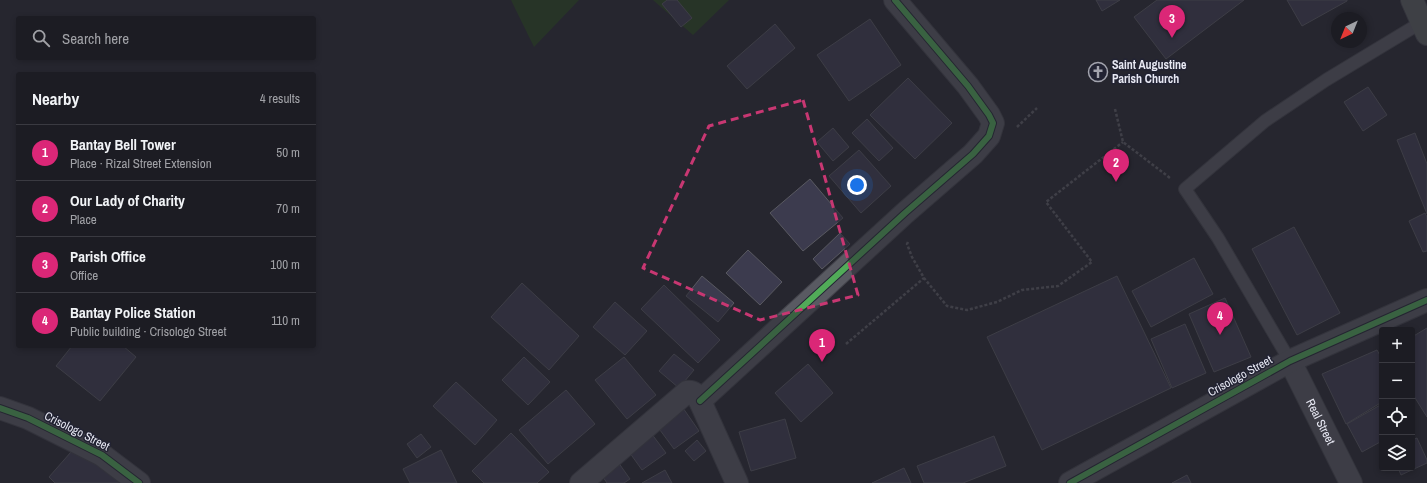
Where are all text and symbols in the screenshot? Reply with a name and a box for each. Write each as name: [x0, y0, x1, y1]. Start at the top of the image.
pin: 3: [1159, 5, 1185, 38]
north arrow: [1331, 12, 1367, 48]
search box: [16, 16, 316, 60]
icon: search: [30, 27, 52, 49]
text: Search here: [62, 28, 129, 49]
place label: Saint Augustine Parish Church: [1112, 57, 1187, 87]
church icon: Saint Augustine Parish Church: [1087, 61, 1109, 83]
text: Nearby: [32, 87, 79, 110]
text: 4 results: [260, 90, 300, 107]
text: Bantay Bell Tower: [70, 134, 176, 155]
text: 1: [42, 144, 48, 161]
text: 50 m: [276, 144, 300, 161]
pin: 2: [1103, 149, 1129, 182]
text: Place · Rizal Street Extension: [70, 155, 212, 172]
your location: [847, 175, 867, 195]
text: Our Lady of Charity: [70, 190, 185, 211]
text: 2: [42, 200, 48, 217]
text: 70 m: [276, 200, 300, 217]
text: Place: [70, 211, 97, 228]
text: Parish Office: [70, 246, 146, 267]
text: 3: [42, 256, 48, 273]
text: 100 m: [270, 256, 300, 273]
text: Office: [70, 267, 98, 284]
text: Bantay Police Station: [70, 302, 196, 323]
pin: 4: [1207, 302, 1233, 335]
text: 4: [42, 312, 48, 329]
text: 110 m: [271, 312, 300, 329]
text: Public building · Crisologo Street: [70, 323, 226, 340]
map controls: [1379, 327, 1415, 471]
button: +: [1379, 327, 1415, 363]
pin: 1: [809, 329, 835, 362]
street label: Crisologo Street: [1205, 352, 1275, 400]
button: −: [1379, 363, 1415, 399]
street label: Real Street: [1302, 396, 1339, 448]
button: locate: [1379, 399, 1415, 435]
street label: Crisologo Street: [42, 408, 113, 454]
button: layers: [1379, 435, 1415, 471]

